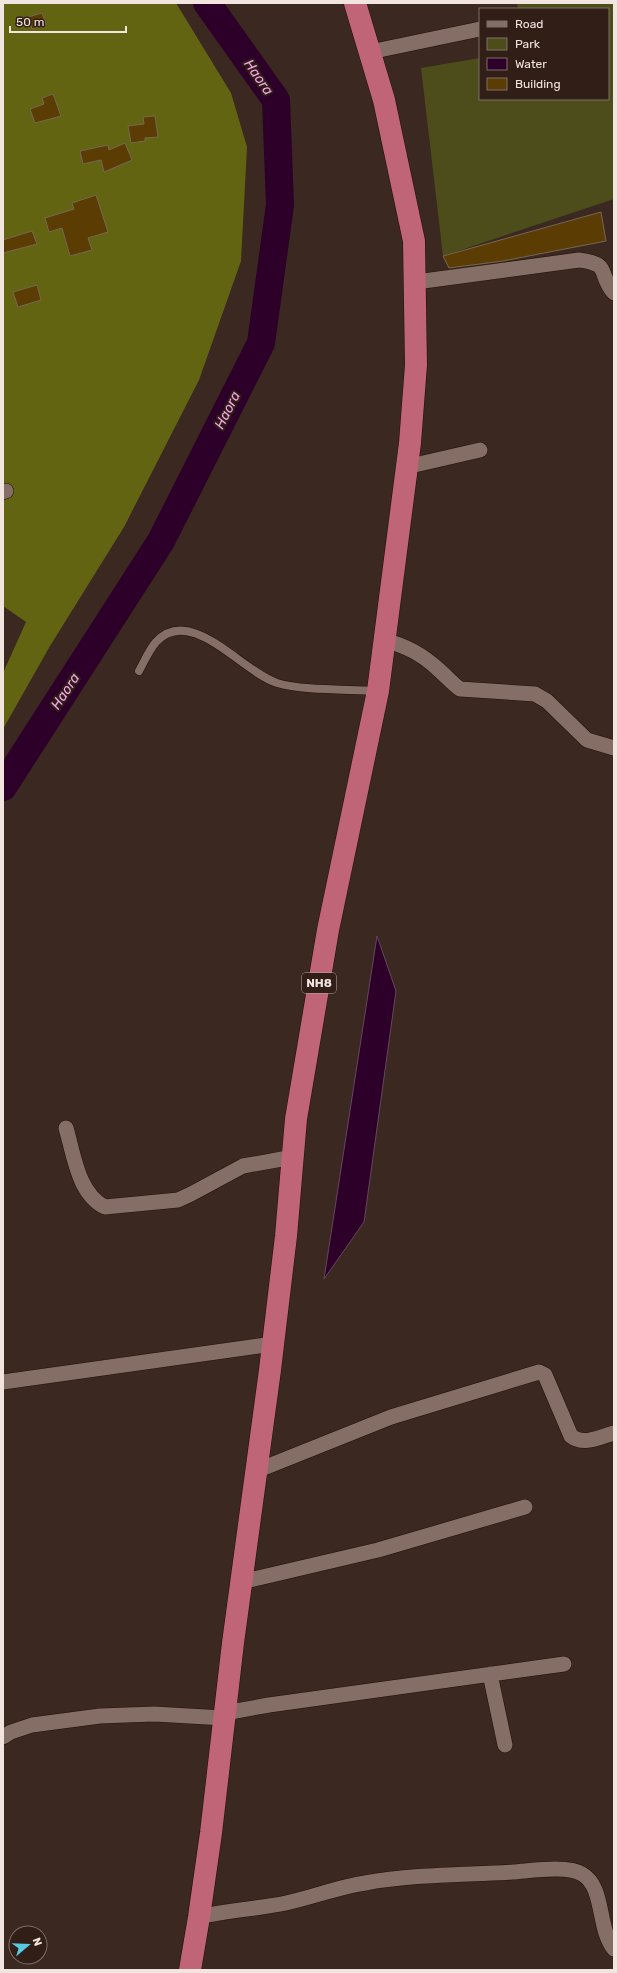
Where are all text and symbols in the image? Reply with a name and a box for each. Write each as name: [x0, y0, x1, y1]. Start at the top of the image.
scale bar: [10, 8, 126, 34]
legend: [479, 8, 609, 100]
text: 50 m: [16, 15, 44, 29]
text: Road: [515, 17, 543, 31]
text: Park: [515, 37, 541, 51]
water label: Haora: [240, 56, 277, 98]
text: Water: [515, 57, 547, 71]
text: Building: [515, 77, 561, 91]
water label: Haora: [211, 389, 244, 432]
water label: Haora: [47, 670, 83, 713]
road number: NH8: [302, 973, 336, 993]
north arrow: [8, 1925, 48, 1965]
text: N: [30, 1936, 44, 1948]

